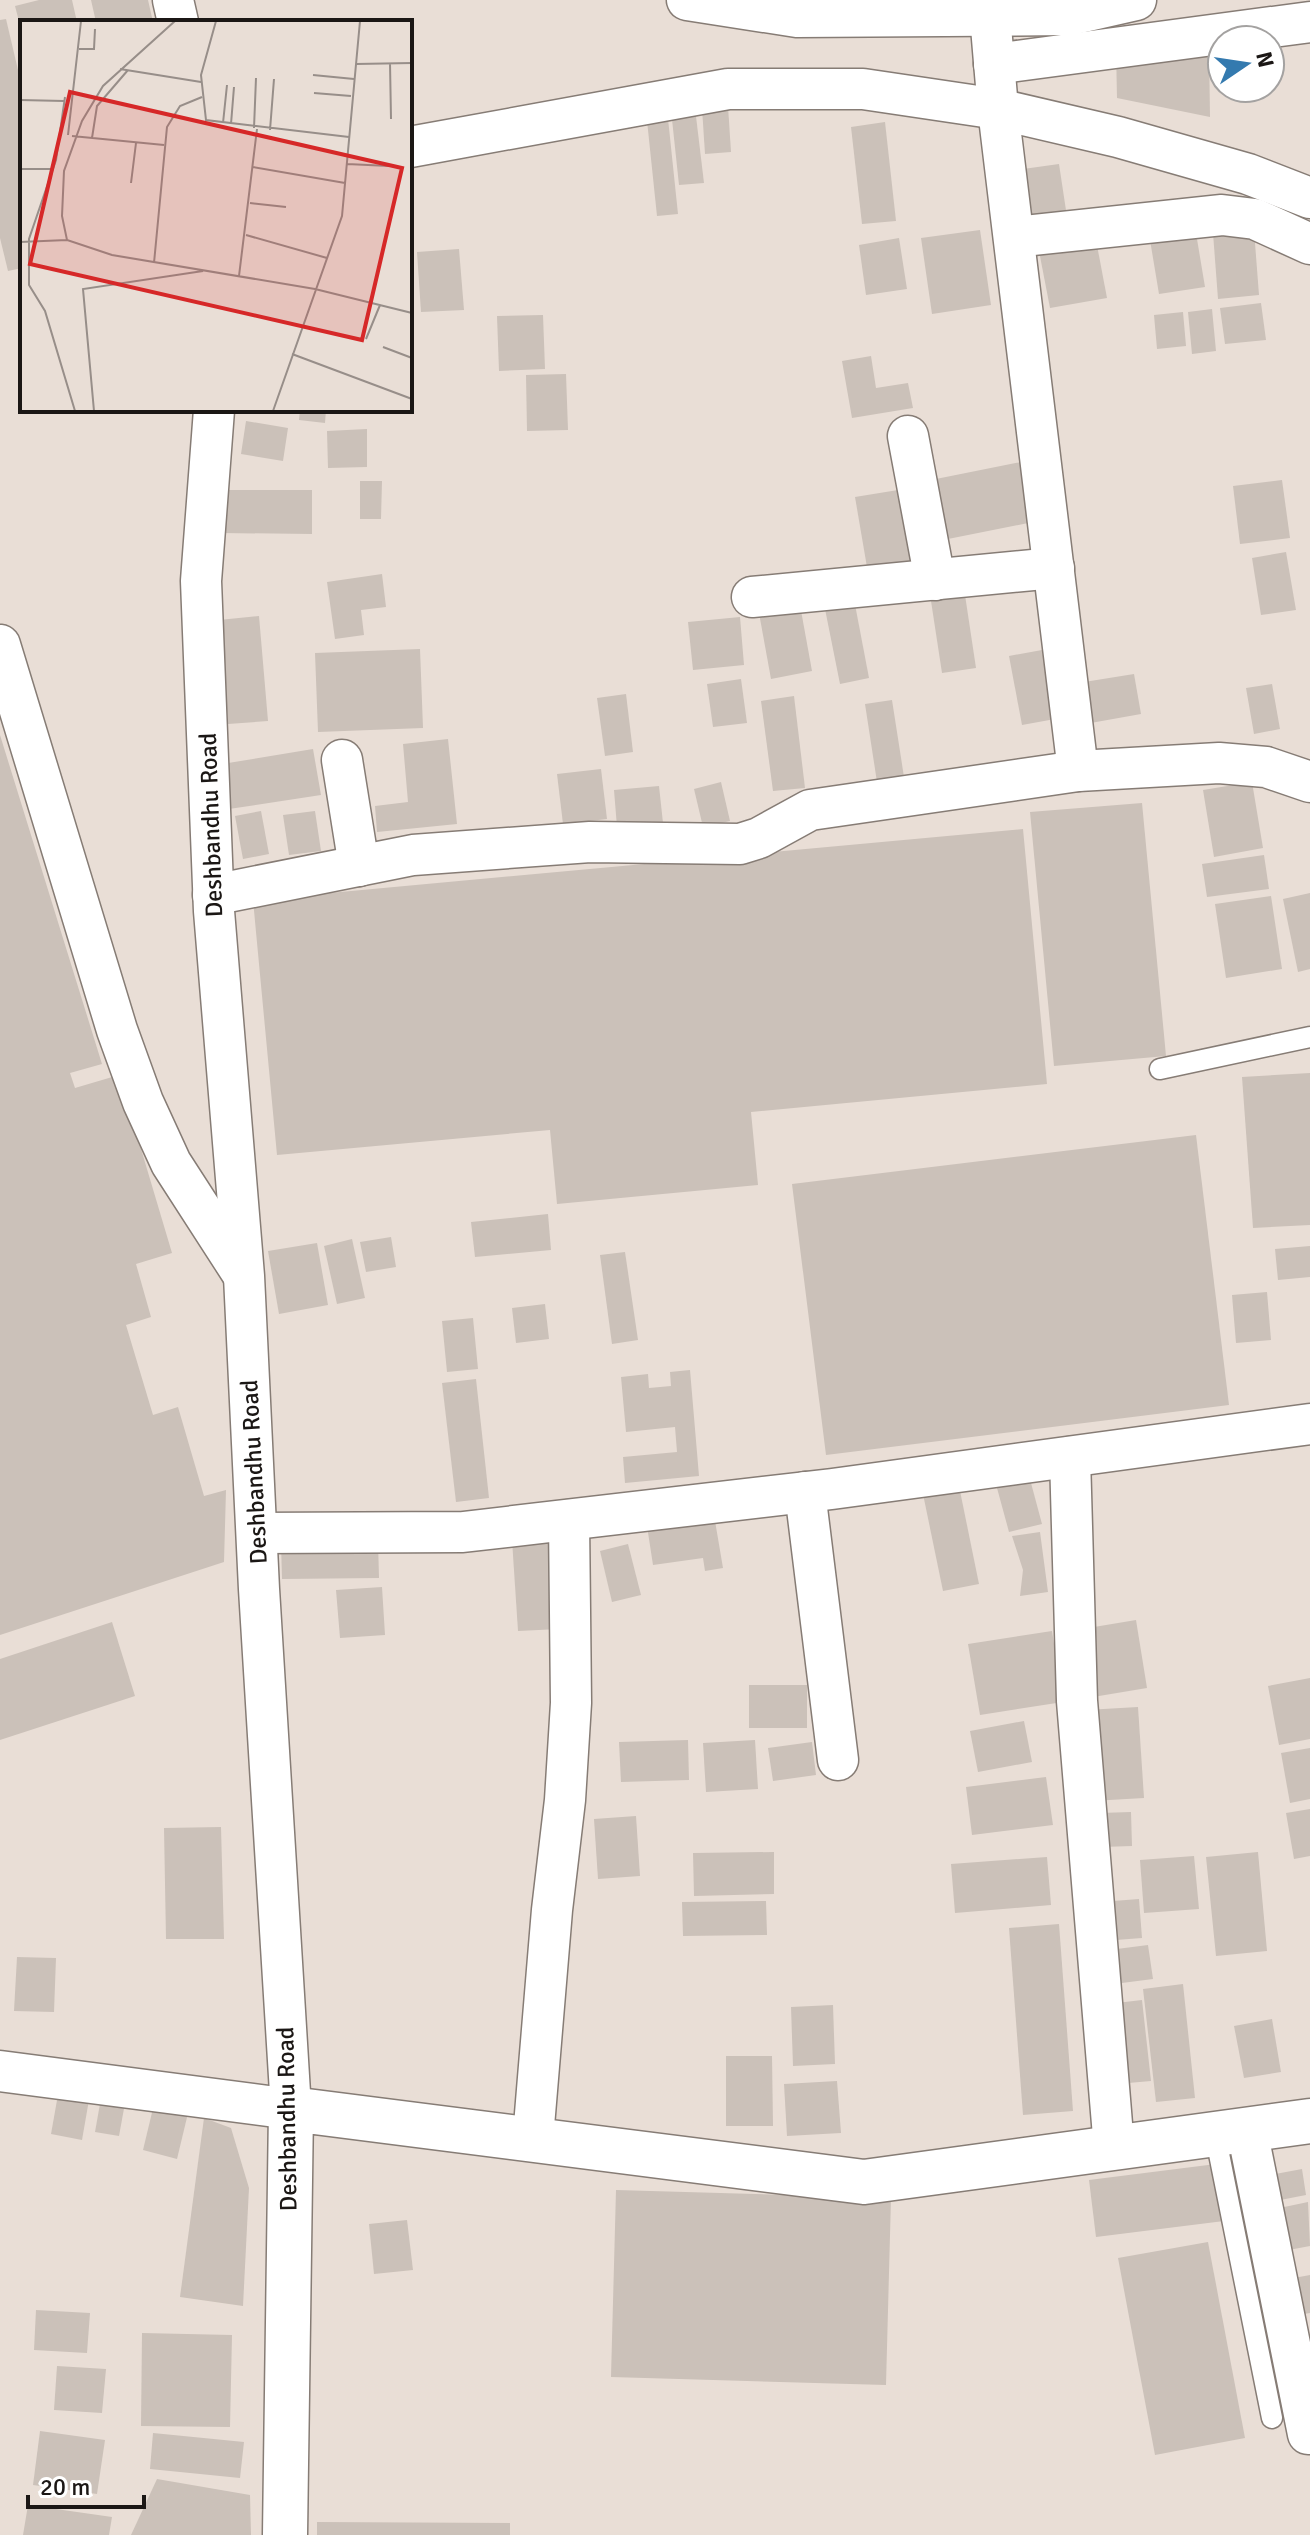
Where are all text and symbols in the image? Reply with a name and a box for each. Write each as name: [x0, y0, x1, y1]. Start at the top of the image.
inset map: [20, 20, 412, 412]
north arrow: [1206, 24, 1286, 104]
text: N: [1250, 49, 1280, 70]
street label: Deshbandhu Road: [193, 732, 229, 918]
street label: Deshbandhu Road: [234, 1379, 274, 1565]
street label: Deshbandhu Road: [270, 2026, 304, 2212]
scale bar: [28, 2459, 144, 2509]
text: 20 m: [40, 2472, 90, 2502]

